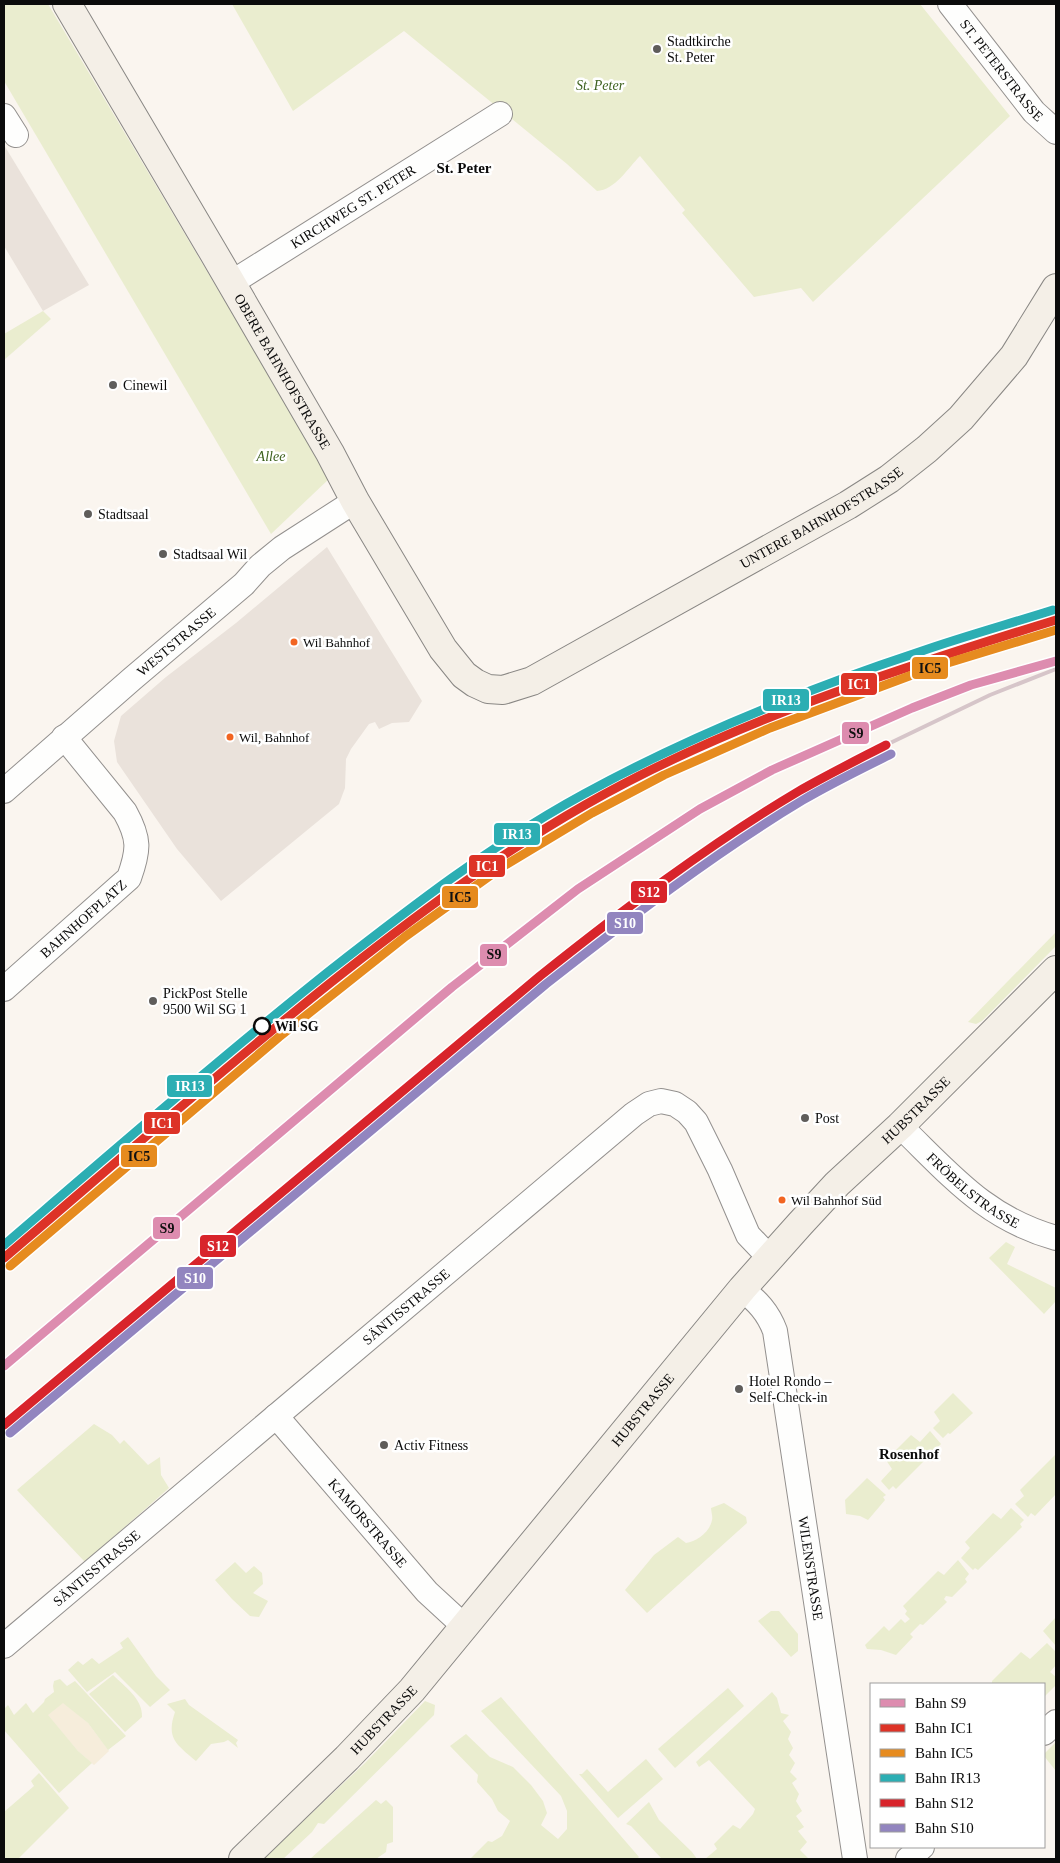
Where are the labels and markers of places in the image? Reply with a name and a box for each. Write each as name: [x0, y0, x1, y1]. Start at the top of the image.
place label: Stadtkirche St. Peter: [667, 34, 731, 65]
marker: Stadtkirche St. Peter: [651, 43, 663, 55]
place label: Cinewil: [123, 378, 167, 393]
marker: Cinewil: [107, 379, 119, 391]
place label: Stadtsaal: [98, 507, 149, 522]
marker: Stadtsaal: [82, 508, 94, 520]
place label: Stadtsaal Wil: [173, 547, 247, 562]
marker: Stadtsaal Wil: [157, 548, 169, 560]
place label: Wil Bahnhof: [303, 635, 371, 650]
marker: Wil Bahnhof: [289, 637, 299, 647]
place label: Wil, Bahnhof: [239, 730, 310, 745]
marker: Wil, Bahnhof: [225, 732, 235, 742]
place label: PickPost Stelle 9500 Wil SG 1: [163, 986, 247, 1017]
marker: PickPost Stelle 9500 Wil SG 1: [147, 995, 159, 1007]
marker: Wil SG: [253, 1017, 271, 1035]
place label: Wil SG: [275, 1019, 319, 1034]
place label: Post: [815, 1111, 839, 1126]
marker: Post: [799, 1112, 811, 1124]
place label: Wil Bahnhof Süd: [791, 1193, 882, 1208]
marker: Wil Bahnhof Süd: [777, 1195, 787, 1205]
place label: Hotel Rondo – Self-Check-in: [749, 1374, 832, 1405]
marker: Hotel Rondo – Self-Check-in: [733, 1383, 745, 1395]
place label: Activ Fitness: [394, 1438, 468, 1453]
marker: Activ Fitness: [378, 1439, 390, 1451]

